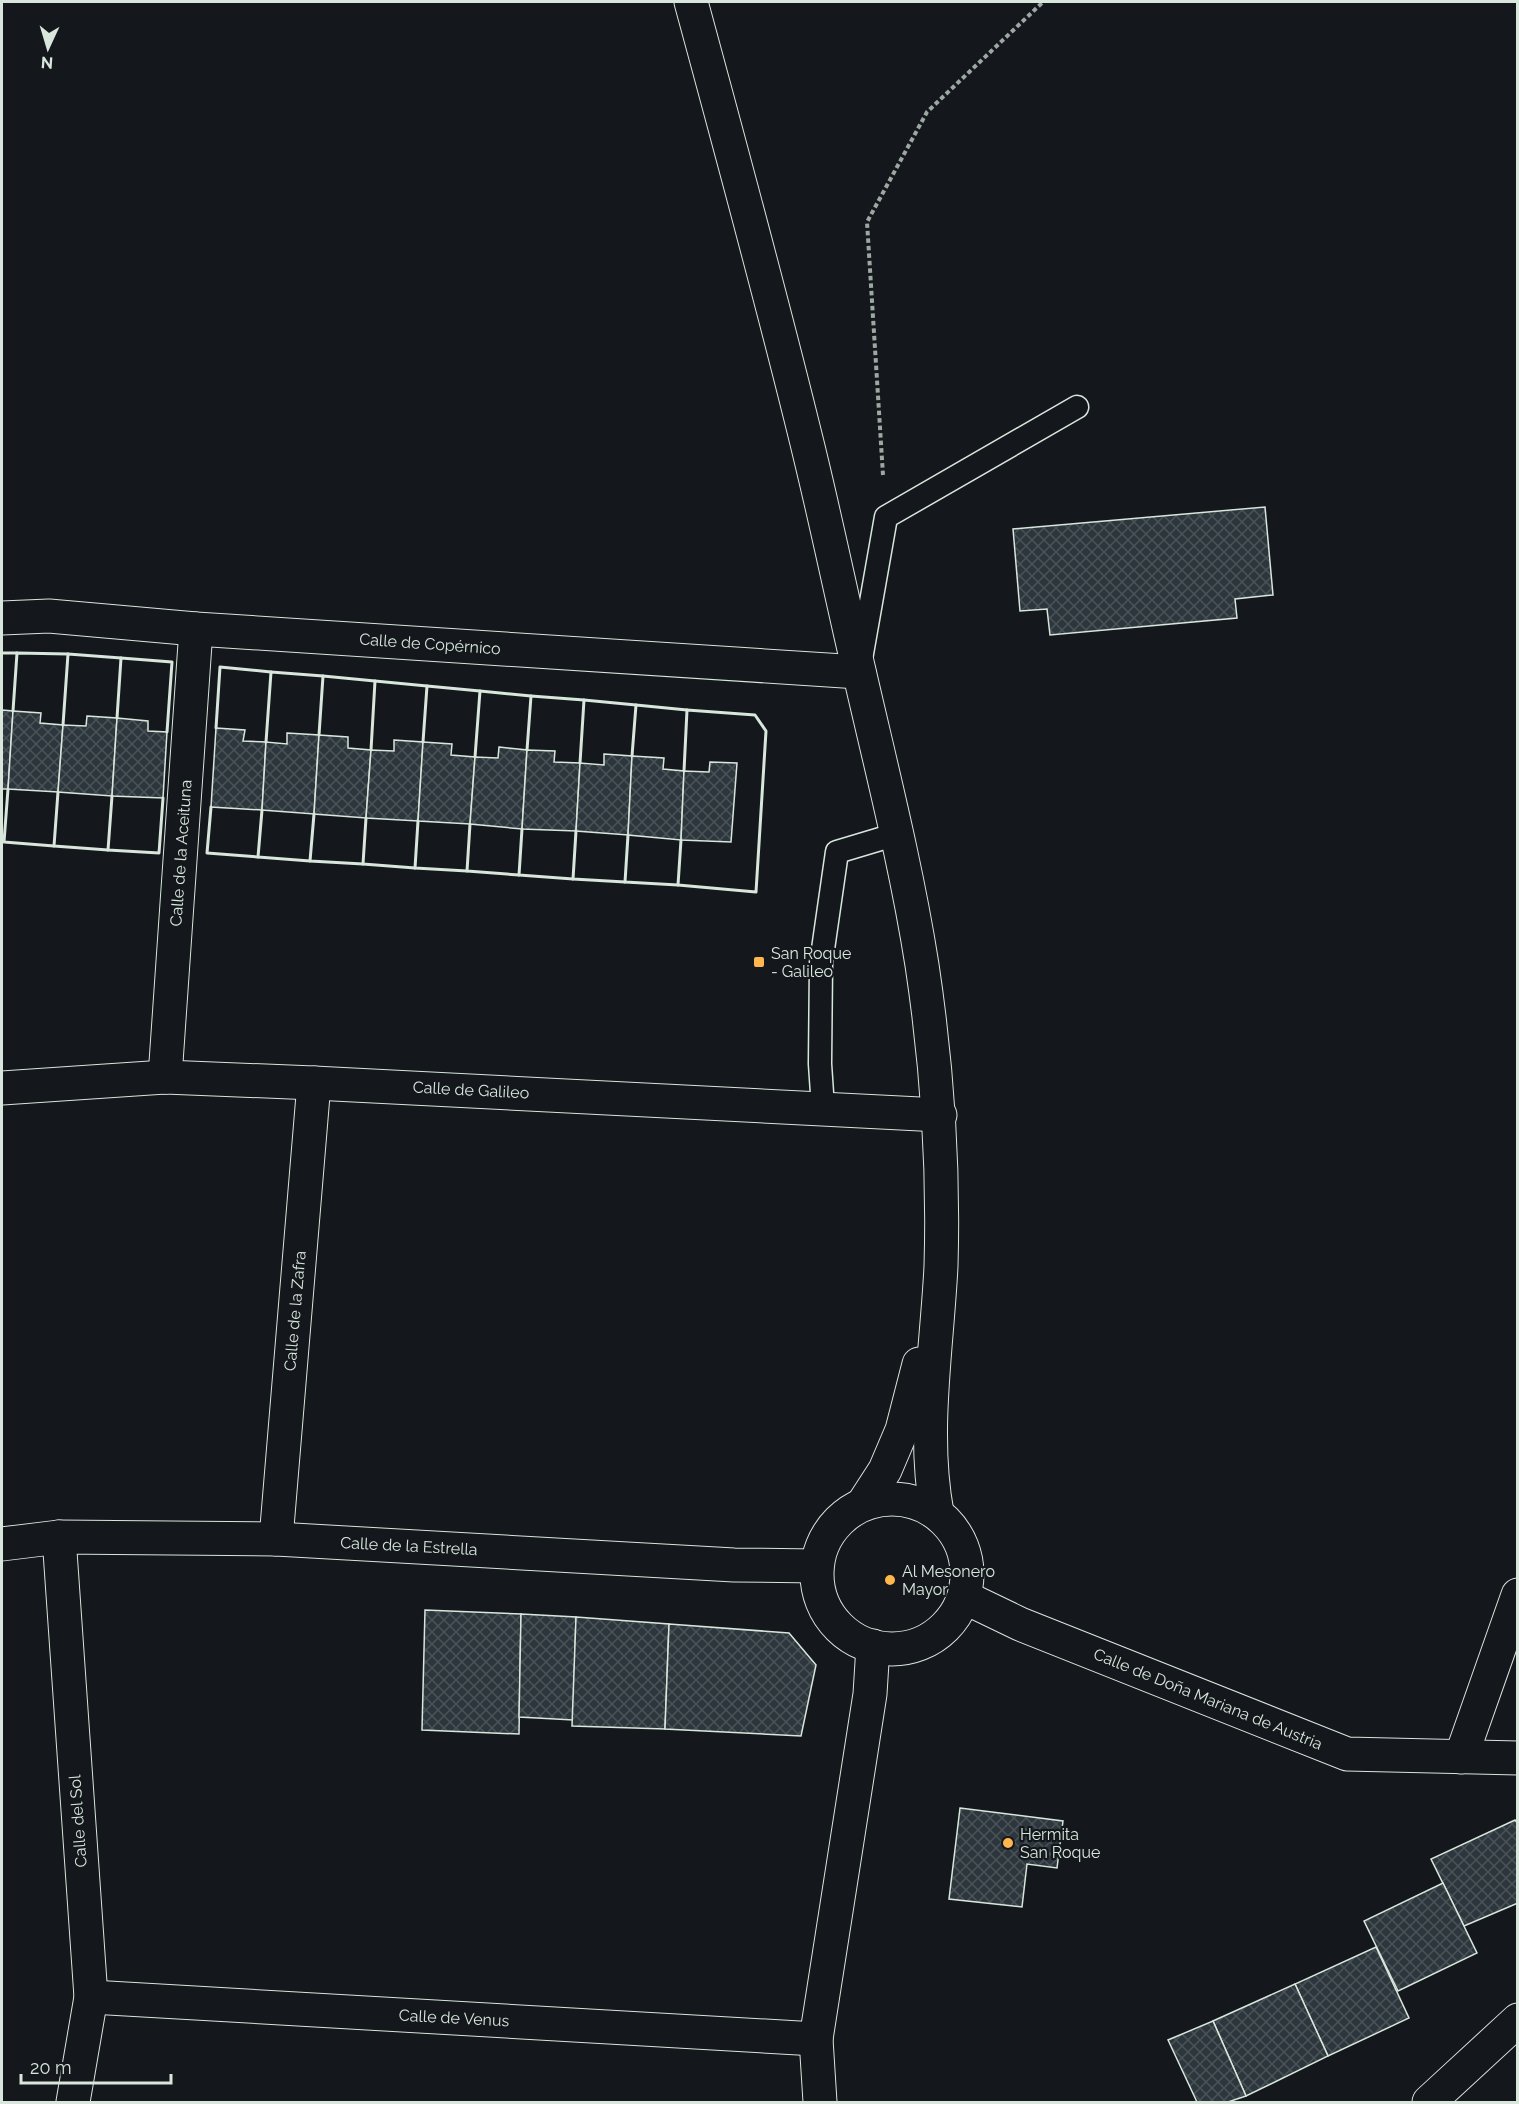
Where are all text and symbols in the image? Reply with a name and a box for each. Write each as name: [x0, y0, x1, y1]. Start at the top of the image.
north arrow: [18, 18, 78, 78]
text: N: [40, 53, 54, 72]
street label: Calle de Copérnico: [359, 630, 501, 658]
street label: Calle de la Aceituna: [166, 779, 196, 927]
place label: San Roque - Galileo: [771, 944, 851, 981]
marker: San Roque - Galileo: [752, 955, 766, 969]
street label: Calle de Galileo: [412, 1077, 530, 1103]
street label: Calle de la Zafra: [280, 1250, 310, 1372]
street label: Calle de la Estrella: [340, 1533, 478, 1559]
place label: Al Mesonero Mayor: [902, 1562, 995, 1599]
marker: Al Mesonero Mayor: [883, 1573, 897, 1587]
street label: Calle de Doña Mariana de Austria: [1091, 1644, 1325, 1754]
street label: Calle del Sol: [65, 1773, 91, 1868]
place label: Hermita San Roque: [1020, 1825, 1100, 1862]
marker: Hermita San Roque: [1001, 1836, 1015, 1850]
street label: Calle de Venus: [398, 2006, 510, 2030]
scale bar: [21, 2047, 171, 2085]
text: 20 m: [30, 2057, 72, 2078]

